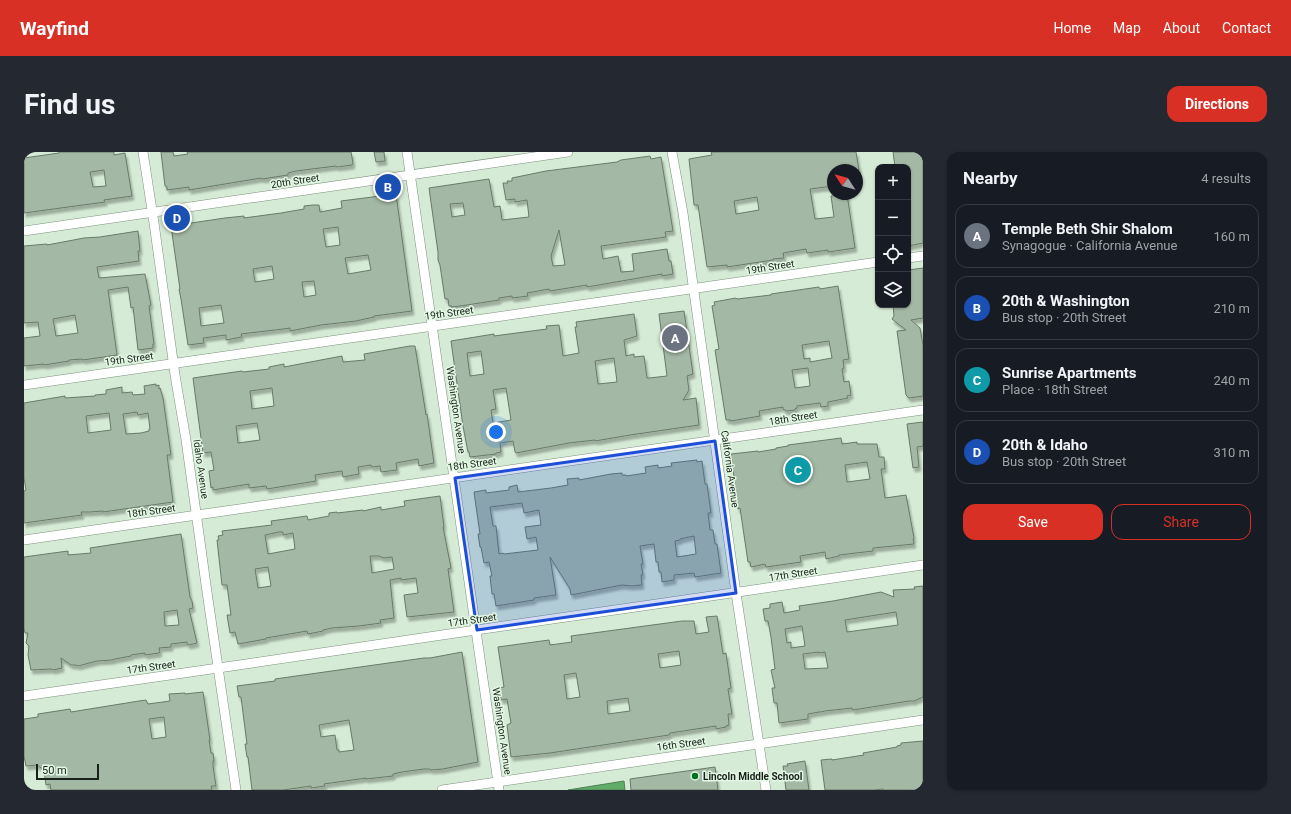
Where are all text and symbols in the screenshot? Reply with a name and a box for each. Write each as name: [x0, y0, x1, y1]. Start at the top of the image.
text: Wayfind: [20, 17, 89, 40]
text: Home: [1053, 20, 1091, 36]
text: Map: [1113, 20, 1141, 36]
text: About: [1163, 20, 1200, 36]
text: Contact: [1222, 20, 1271, 36]
button: Directions: [1167, 86, 1267, 122]
text: Find us: [24, 88, 115, 121]
north arrow: [827, 164, 863, 200]
map controls: [875, 164, 911, 308]
button: +: [875, 164, 911, 200]
text: Nearby: [963, 168, 1018, 188]
text: 4 results: [1201, 171, 1251, 186]
street label: 20th Street: [270, 172, 320, 190]
pin: B: [375, 172, 401, 202]
button: −: [875, 200, 911, 236]
pin: D: [164, 203, 190, 233]
text: Temple Beth Shir Shalom: [1002, 220, 1173, 238]
text: A: [973, 229, 981, 244]
text: 160 m: [1213, 229, 1250, 244]
button: locate: [875, 236, 911, 272]
text: Synagogue · California Avenue: [1002, 238, 1177, 253]
street label: 19th Street: [745, 258, 795, 276]
button: layers: [875, 272, 911, 308]
text: 20th & Washington: [1002, 292, 1130, 310]
text: B: [973, 301, 981, 316]
text: 210 m: [1213, 301, 1250, 316]
street label: 19th Street: [424, 304, 474, 322]
text: Bus stop · 20th Street: [1002, 310, 1126, 325]
pin: A: [662, 323, 688, 353]
street label: 19th Street: [104, 350, 154, 368]
text: Sunrise Apartments: [1002, 364, 1137, 382]
street label: Washington Avenue: [444, 366, 468, 454]
text: C: [973, 373, 981, 388]
text: 240 m: [1213, 373, 1250, 388]
text: Place · 18th Street: [1002, 382, 1108, 397]
street label: 18th Street: [768, 409, 818, 427]
your location: [486, 422, 506, 442]
street label: California Avenue: [719, 430, 741, 508]
text: 20th & Idaho: [1002, 436, 1088, 454]
street label: Idaho Avenue: [191, 438, 211, 500]
text: D: [973, 445, 981, 460]
text: 310 m: [1213, 445, 1250, 460]
text: Bus stop · 20th Street: [1002, 454, 1126, 469]
street label: 18th Street: [447, 455, 497, 473]
pin: C: [785, 455, 811, 485]
street label: 18th Street: [126, 502, 176, 520]
button: Save: [963, 504, 1103, 540]
button: Share: [1111, 504, 1251, 540]
street label: 17th Street: [768, 565, 818, 583]
street label: 17th Street: [447, 611, 497, 629]
street label: 17th Street: [126, 658, 176, 676]
street label: Washington Avenue: [490, 687, 514, 775]
street label: 16th Street: [656, 735, 706, 753]
scale bar: [36, 762, 99, 781]
text: 50 m: [42, 764, 67, 777]
marker: Lincoln Middle School: [690, 771, 700, 781]
place label: Lincoln Middle School: [703, 771, 803, 782]

